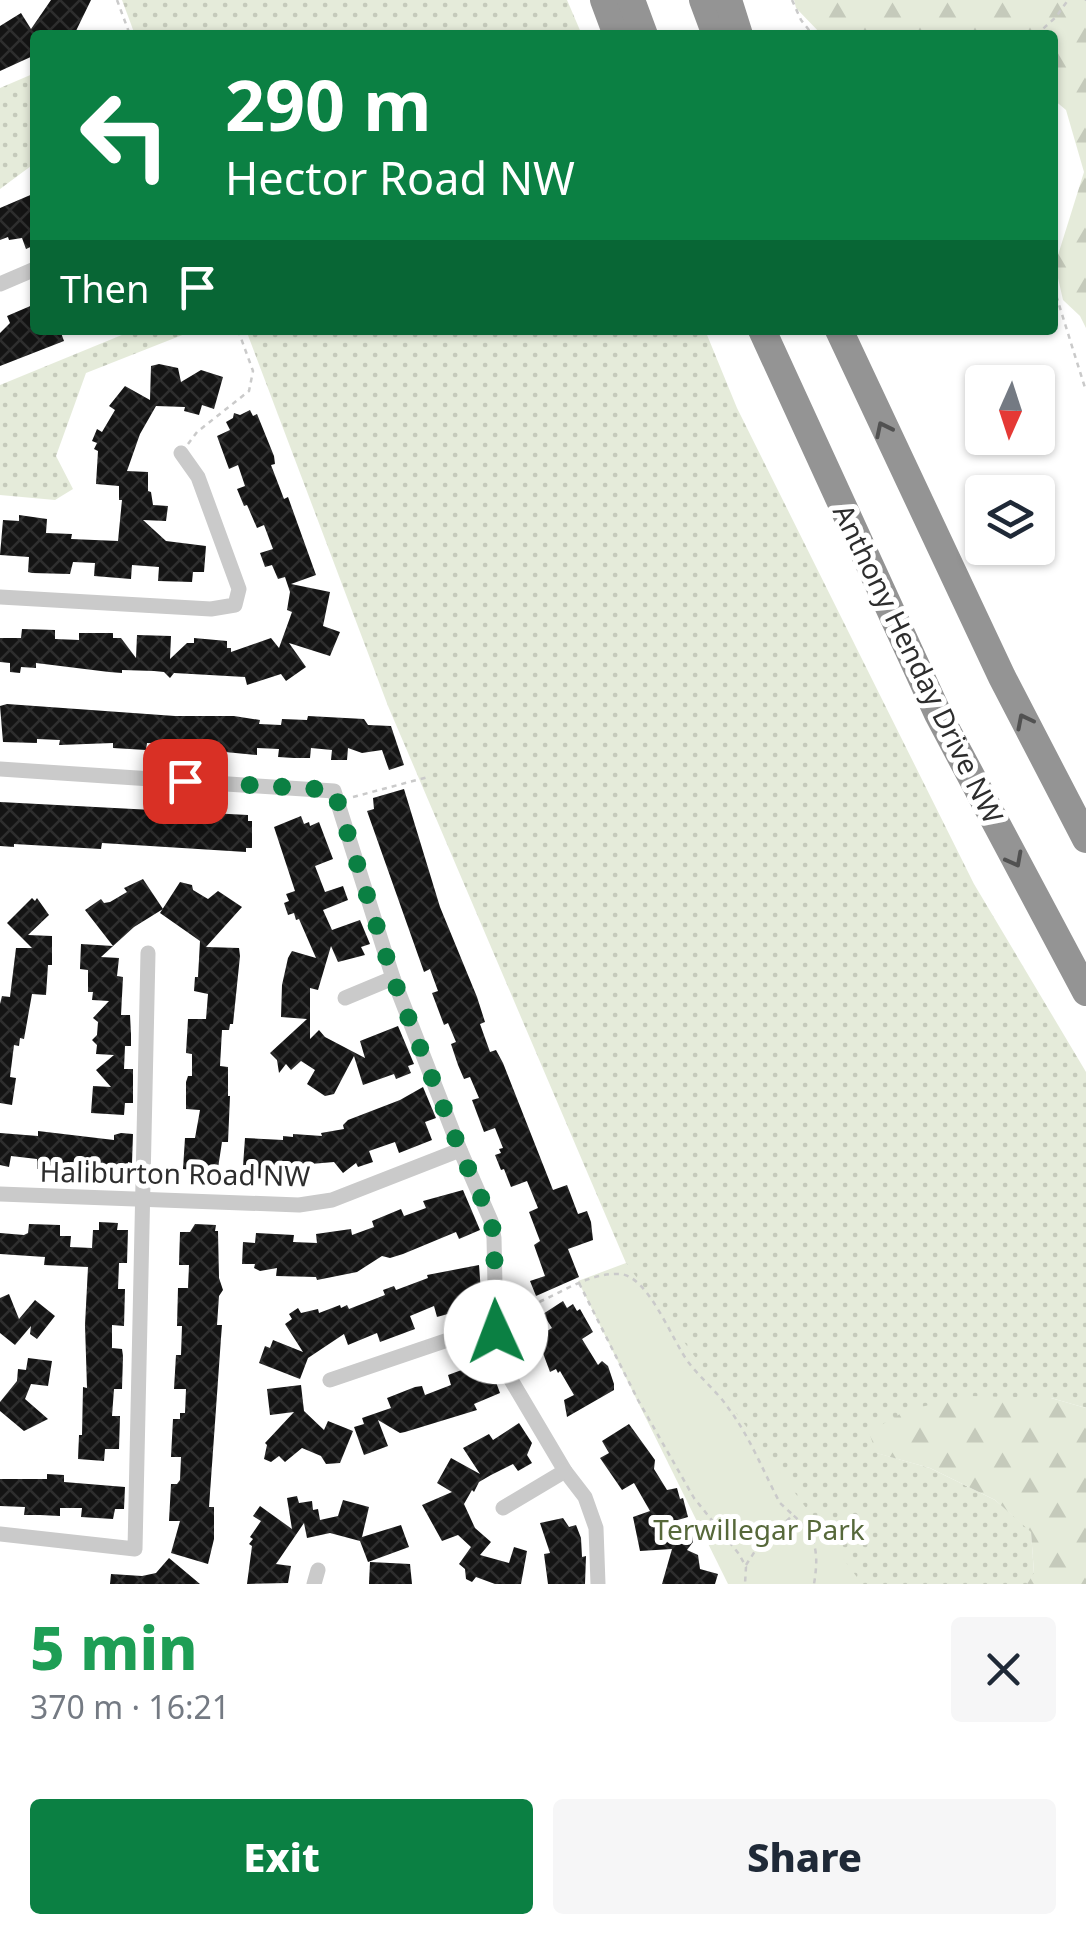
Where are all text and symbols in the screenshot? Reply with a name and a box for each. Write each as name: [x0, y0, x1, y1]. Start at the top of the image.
text: 290 m: [225, 56, 432, 152]
icon: left: [60, 70, 190, 200]
text: Hector Road NW: [225, 147, 575, 208]
icon: arrive: [170, 260, 225, 315]
text: Then: [60, 262, 150, 314]
north arrow: [965, 365, 1055, 455]
map controls: [965, 365, 1055, 565]
one-way arrow: [875, 421, 895, 439]
button: layers: [965, 475, 1055, 565]
street label: Anthony Henday Drive NW: [825, 498, 1013, 829]
one-way arrow: [1017, 714, 1036, 732]
pin: [143, 739, 228, 824]
icon: arrive: [158, 754, 213, 809]
one-way arrow: [1003, 850, 1022, 868]
street label: Haliburton Road NW: [39, 1152, 311, 1194]
position arrow: [444, 1280, 548, 1384]
park label: Terwillegar Park: [653, 1510, 865, 1548]
text: 5 min: [30, 1606, 198, 1688]
button: close: [951, 1617, 1056, 1722]
text: 370 m · 16:21: [30, 1685, 230, 1728]
button: Exit: [30, 1799, 533, 1914]
button: Share: [553, 1799, 1056, 1914]

